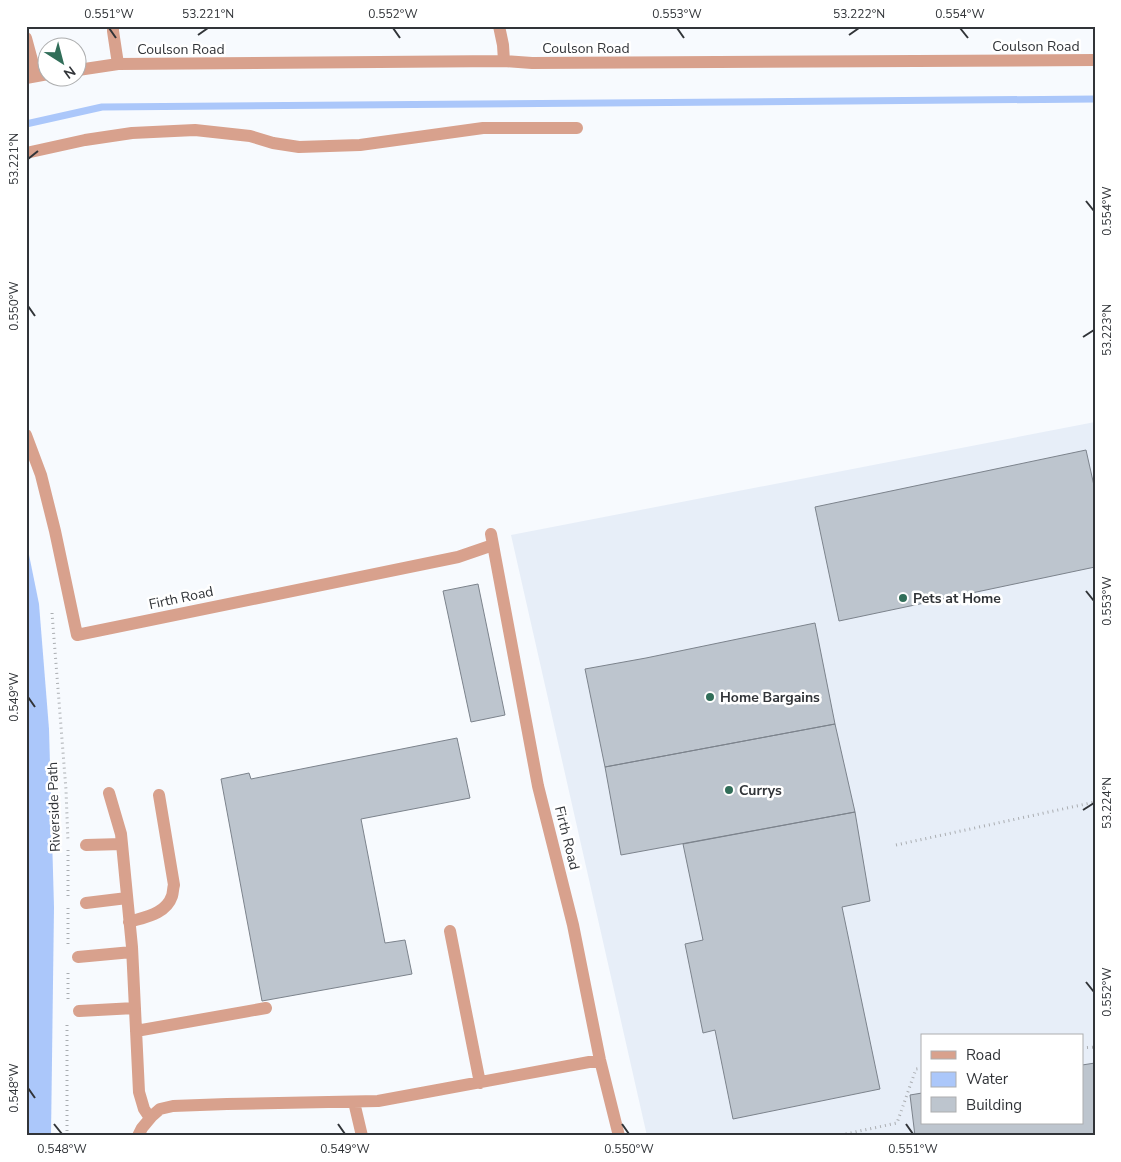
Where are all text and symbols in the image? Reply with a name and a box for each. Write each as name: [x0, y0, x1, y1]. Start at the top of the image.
text: 0.551°W: [84, 6, 134, 22]
text: 53.221°N: [182, 6, 234, 22]
text: 0.552°W: [368, 6, 418, 22]
text: 0.553°W: [652, 6, 702, 22]
text: 53.222°N: [833, 6, 885, 22]
text: 0.554°W: [935, 6, 985, 22]
street label: Coulson Road: [992, 37, 1080, 56]
north arrow: [38, 38, 88, 88]
street label: Coulson Road: [542, 39, 630, 58]
street label: Coulson Road: [137, 40, 225, 59]
text: N: [60, 61, 79, 83]
text: 53.221°N: [6, 133, 22, 185]
text: 0.554°W: [1099, 186, 1115, 236]
text: 0.550°W: [6, 281, 22, 331]
text: 53.223°N: [1099, 304, 1115, 356]
text: 0.553°W: [1099, 576, 1115, 626]
street label: Firth Road: [147, 582, 215, 614]
place label: Pets at Home: [913, 589, 1001, 608]
marker: Pets at Home: [897, 592, 909, 604]
text: 0.549°W: [6, 672, 22, 722]
place label: Home Bargains: [720, 688, 820, 707]
marker: Home Bargains: [704, 691, 716, 703]
street label: Riverside Path: [43, 762, 65, 852]
text: 53.224°N: [1099, 777, 1115, 829]
place label: Currys: [739, 781, 782, 800]
marker: Currys: [723, 784, 735, 796]
street label: Firth Road: [550, 804, 584, 872]
text: 0.552°W: [1099, 967, 1115, 1017]
legend: [921, 1034, 1084, 1124]
text: Road: [966, 1045, 1001, 1065]
text: 0.548°W: [6, 1063, 22, 1113]
text: Water: [966, 1069, 1009, 1089]
text: Building: [966, 1095, 1022, 1115]
text: 0.548°W: [37, 1141, 87, 1157]
text: 0.549°W: [320, 1141, 370, 1157]
text: 0.550°W: [604, 1141, 654, 1157]
text: 0.551°W: [888, 1141, 938, 1157]

